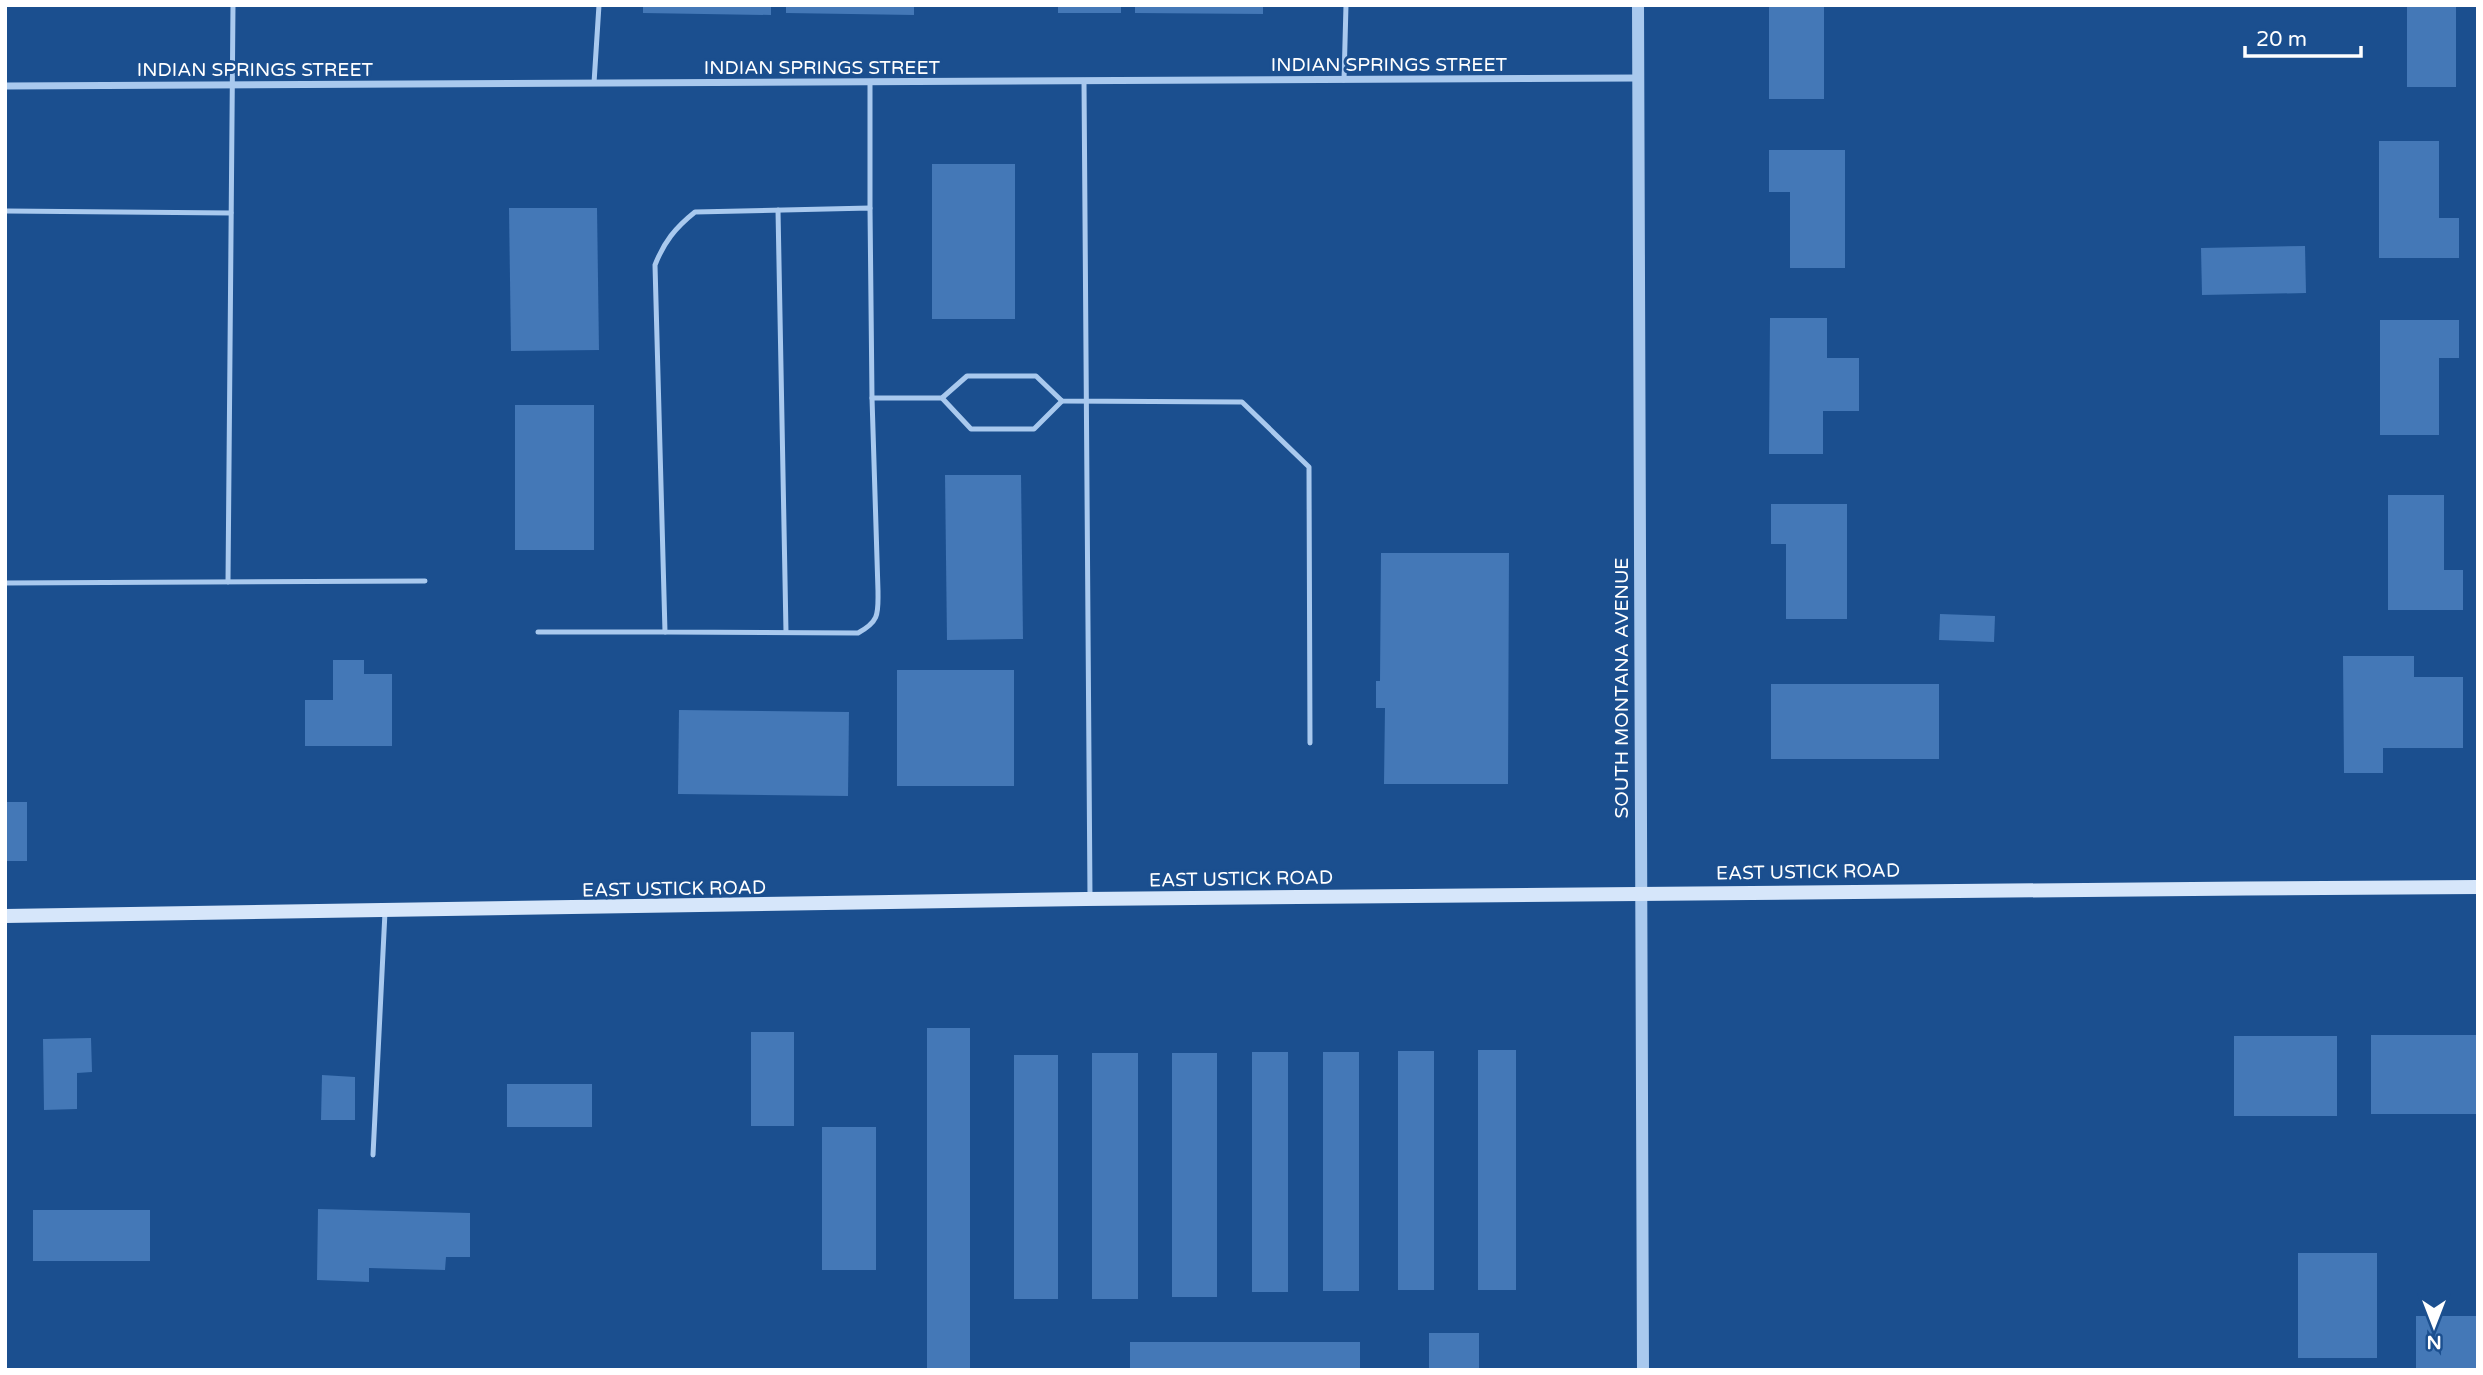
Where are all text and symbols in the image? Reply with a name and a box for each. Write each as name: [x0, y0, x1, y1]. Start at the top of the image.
scale bar: [2245, 14, 2360, 58]
text: 20 m: [2256, 27, 2307, 52]
street label: INDIAN SPRINGS STREET: [1271, 54, 1508, 76]
street label: INDIAN SPRINGS STREET: [704, 57, 941, 79]
street label: INDIAN SPRINGS STREET: [137, 59, 374, 81]
street label: SOUTH MONTANA AVENUE: [1611, 558, 1633, 818]
street label: EAST USTICK ROAD: [1716, 859, 1900, 885]
street label: EAST USTICK ROAD: [1149, 866, 1333, 892]
street label: EAST USTICK ROAD: [582, 876, 766, 902]
north arrow: [2399, 1291, 2469, 1361]
text: N: [2426, 1331, 2442, 1353]

